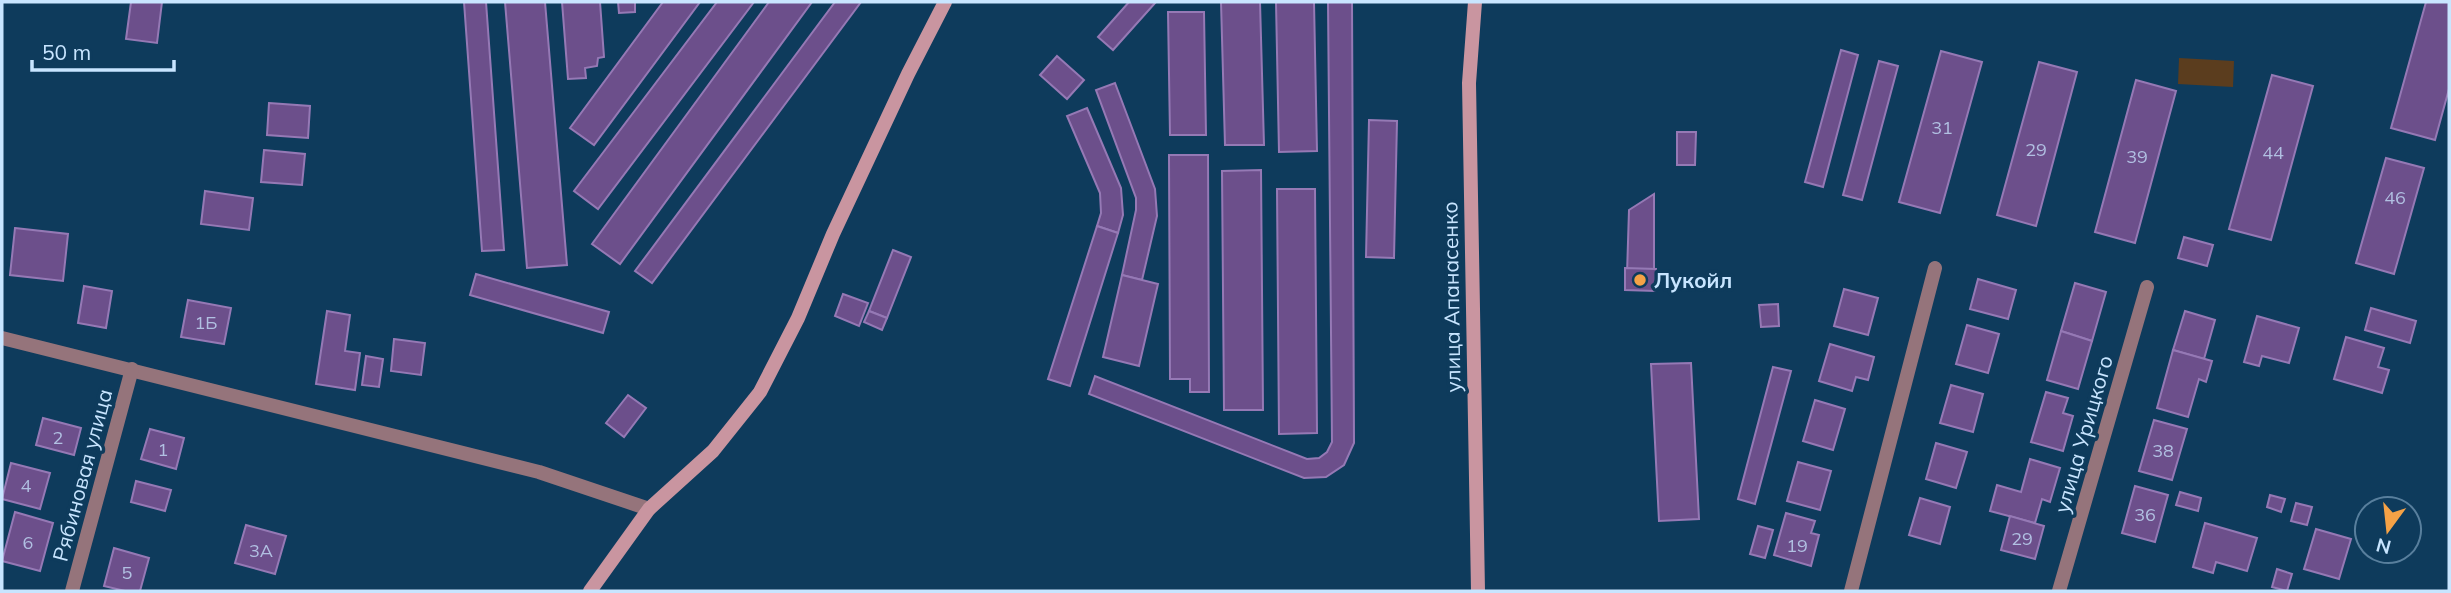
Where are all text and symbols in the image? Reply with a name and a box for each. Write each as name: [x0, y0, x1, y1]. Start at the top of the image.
scale bar: [32, 28, 173, 72]
text: 50 m: [42, 39, 91, 65]
house number: 31: [1931, 116, 1953, 139]
house number: 29: [2025, 138, 2047, 161]
house number: 44: [2262, 141, 2284, 164]
house number: 39: [2126, 145, 2148, 168]
house number: 46: [2384, 186, 2406, 209]
street label: улица Апанасенко: [1436, 201, 1466, 393]
place label: Лукойл: [1654, 267, 1732, 293]
marker: Лукойл: [1632, 272, 1648, 288]
house number: 1Б: [195, 311, 218, 334]
street label: улица Урицкого: [2048, 352, 2118, 516]
street label: Рябиновая улица: [46, 386, 118, 564]
house number: 2: [53, 426, 63, 449]
house number: 1: [158, 438, 168, 461]
house number: 38: [2152, 439, 2174, 462]
house number: 4: [21, 474, 32, 497]
north arrow: [2353, 495, 2423, 565]
house number: 36: [2134, 503, 2156, 526]
house number: 29: [2011, 527, 2033, 550]
house number: 6: [23, 531, 33, 554]
text: N: [2374, 533, 2394, 560]
house number: 19: [1786, 534, 1808, 557]
house number: 3А: [249, 539, 273, 562]
house number: 5: [122, 561, 133, 584]

